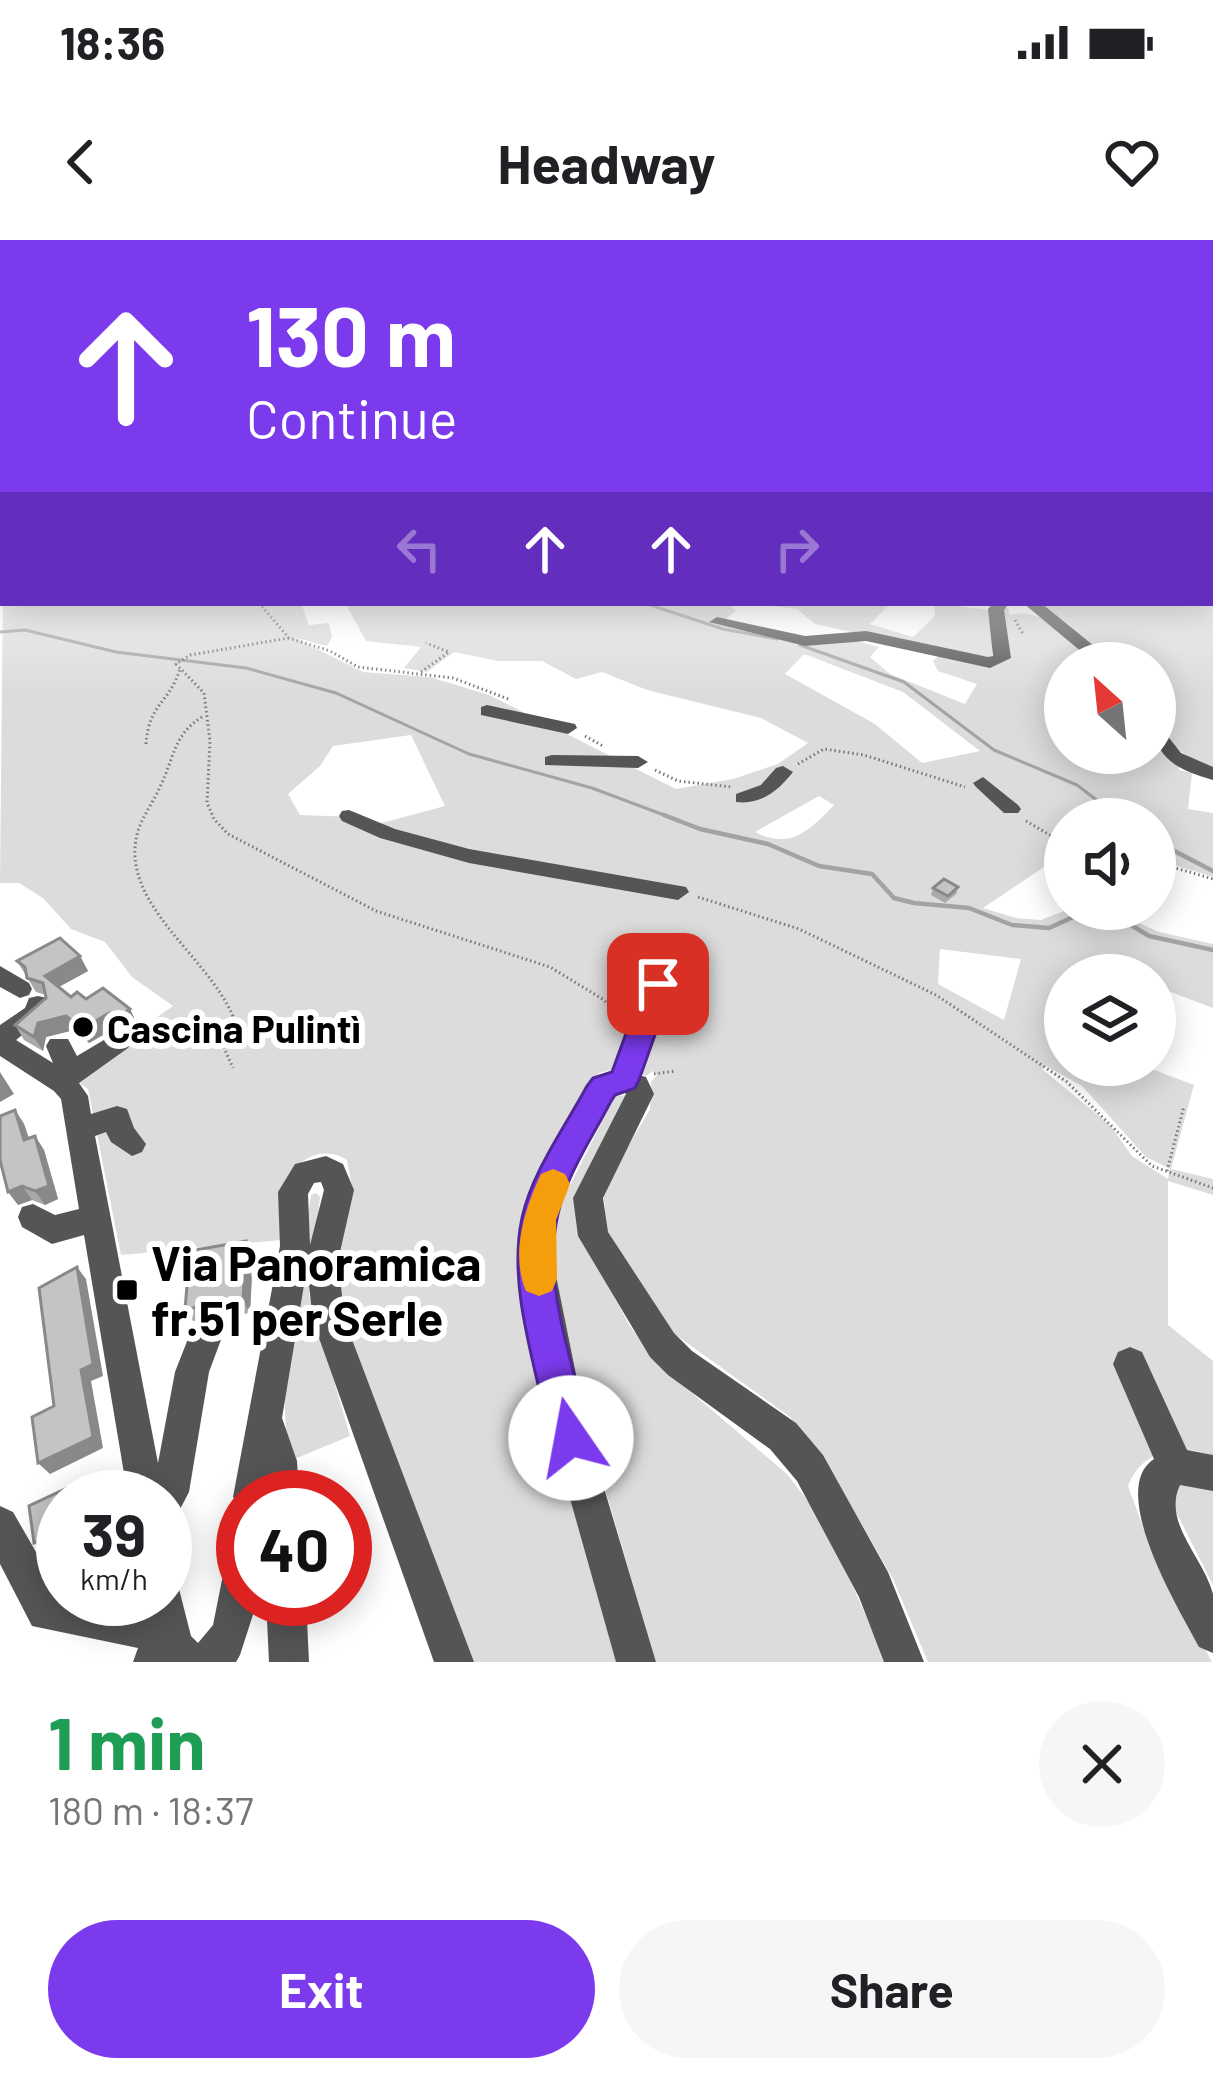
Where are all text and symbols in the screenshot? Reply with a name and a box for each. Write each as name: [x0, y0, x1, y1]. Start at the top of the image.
text: 18:36: [60, 15, 165, 69]
icon: back: [48, 129, 114, 195]
icon: heart: [1099, 129, 1165, 195]
text: Headway: [498, 130, 716, 195]
text: 130 m: [246, 283, 456, 384]
icon: ahead: [48, 288, 204, 444]
text: Continue: [246, 385, 458, 450]
icon: left: [386, 516, 452, 582]
icon: ahead: [512, 516, 578, 582]
icon: ahead: [638, 516, 704, 582]
icon: right: [764, 516, 830, 582]
north arrow: [1044, 642, 1176, 774]
map controls: [1044, 642, 1176, 1086]
button: sound: [1044, 798, 1176, 930]
pin: [607, 933, 709, 1035]
icon: arrive: [625, 951, 691, 1017]
button: layers: [1044, 954, 1176, 1086]
place label: Cascina Pulintì: [107, 1004, 361, 1051]
marker: Cascina Pulintì: [70, 1014, 96, 1040]
place label: Via Panoramica fr.51 per Serle: [151, 1233, 481, 1346]
marker: Via Panoramica fr.51 per Serle: [114, 1277, 140, 1303]
position arrow: [508, 1375, 634, 1501]
speed limit sign: 40: [216, 1470, 372, 1626]
text: 39: [82, 1497, 146, 1569]
text: km/h: [80, 1560, 148, 1596]
text: 1 min: [48, 1698, 206, 1784]
button: close: [1039, 1701, 1165, 1827]
text: 180 m · 18:37: [48, 1786, 254, 1833]
button: Exit: [48, 1920, 595, 2058]
button: Share: [619, 1920, 1165, 2058]

